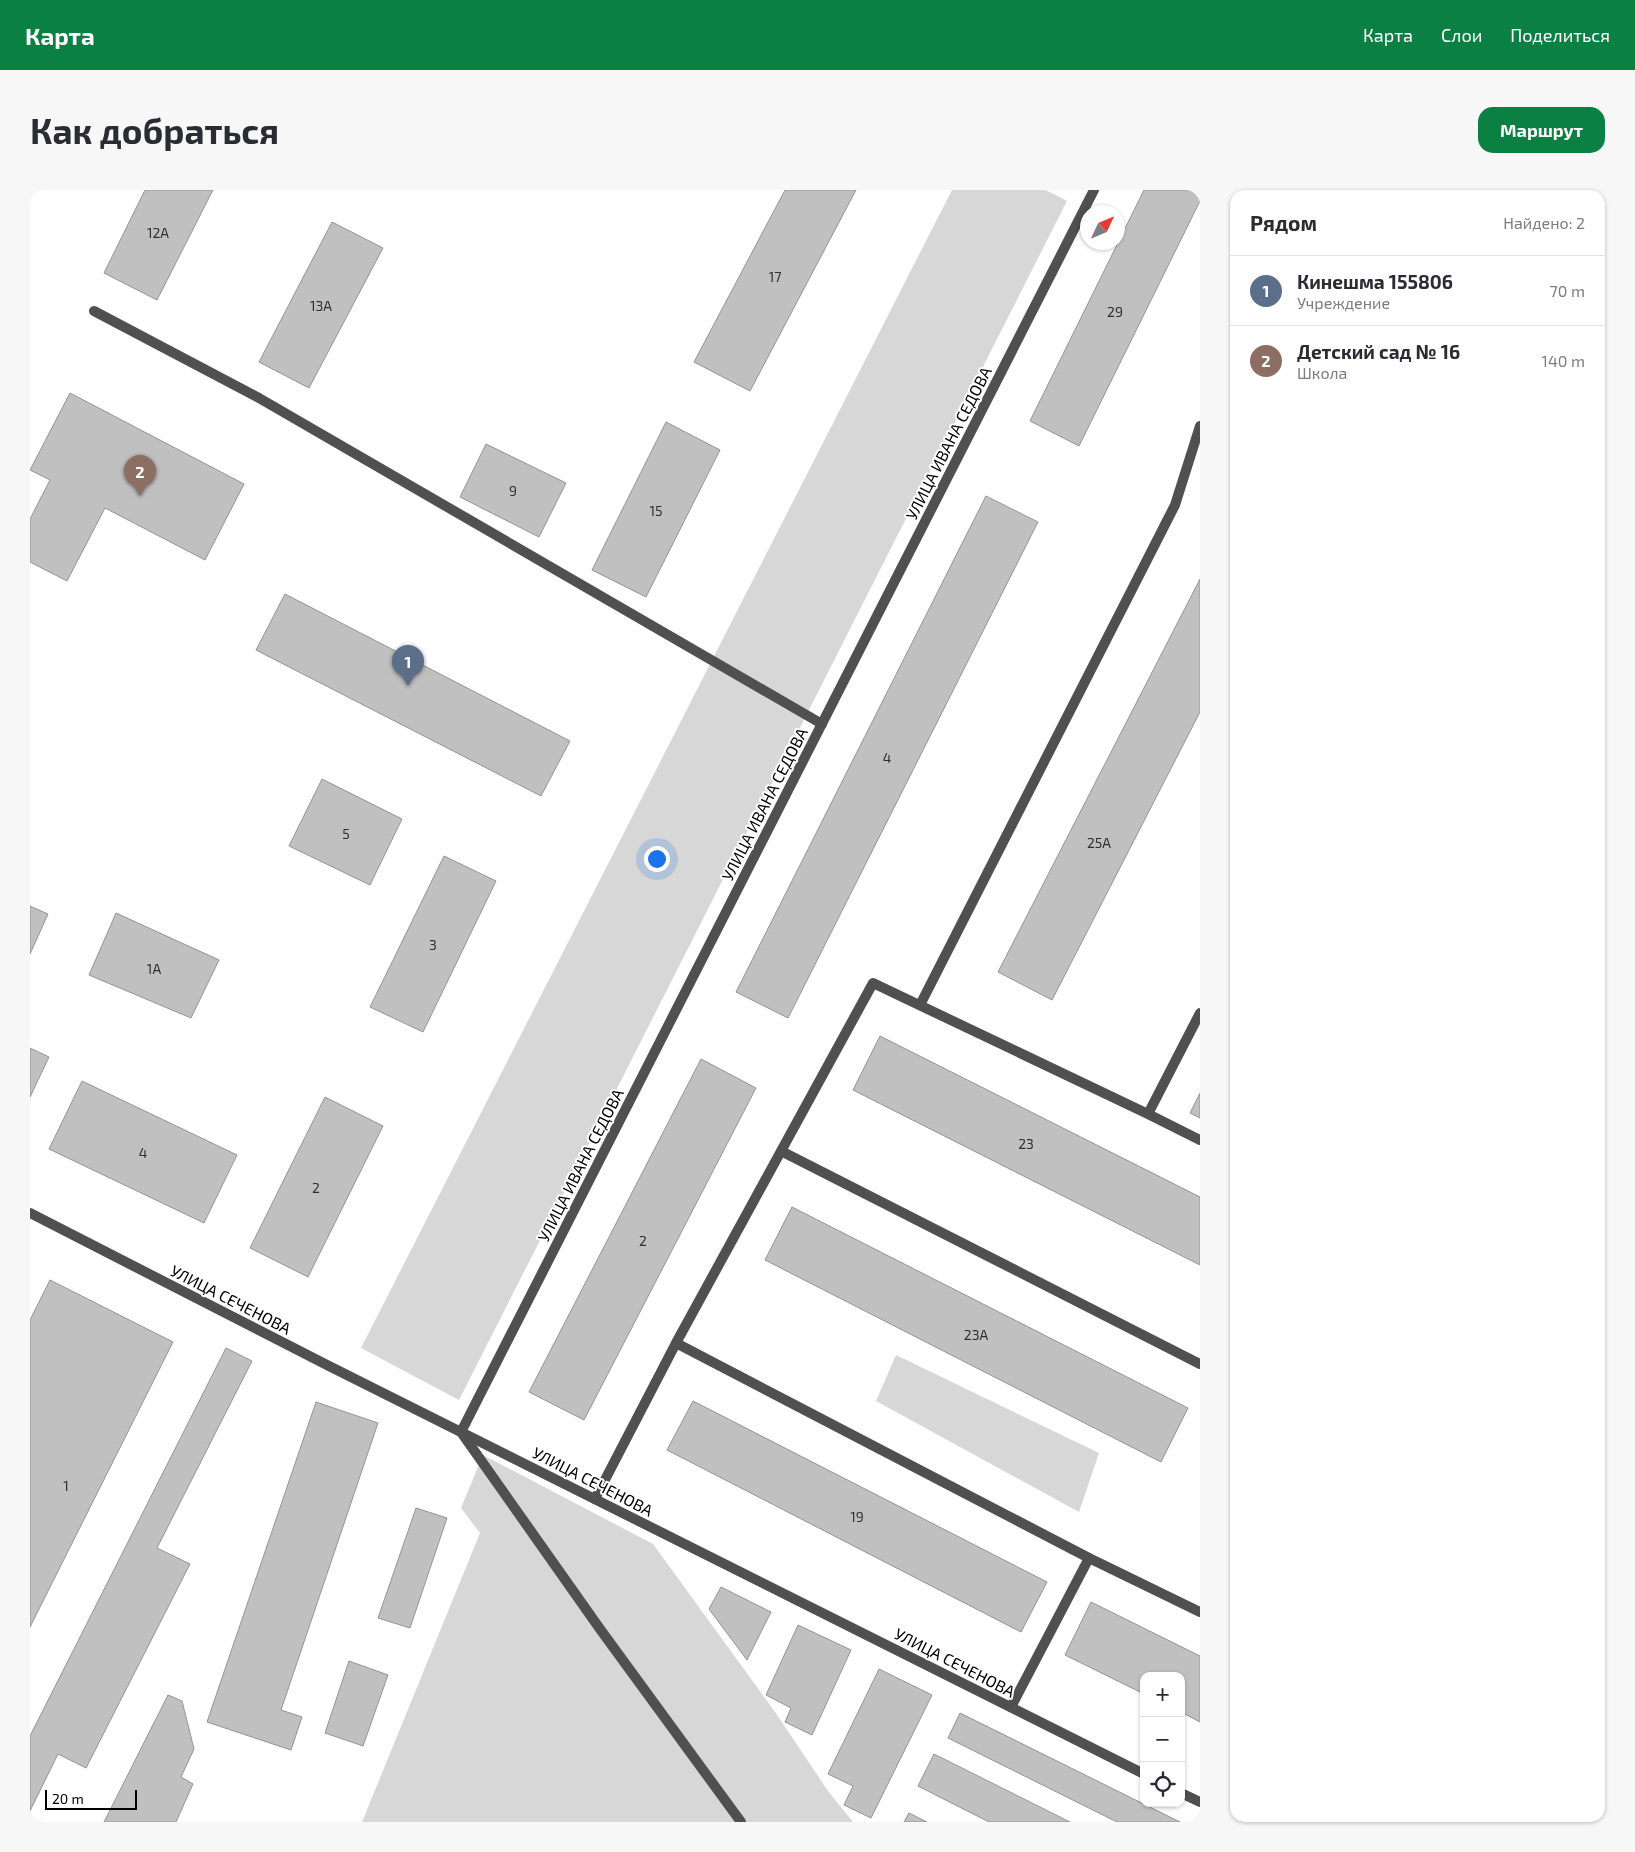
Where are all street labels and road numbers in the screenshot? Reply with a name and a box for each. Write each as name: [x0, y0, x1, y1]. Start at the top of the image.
street label: УЛИЦА ИВАНА СЕДОВА: [901, 363, 995, 523]
street label: УЛИЦА ИВАНА СЕДОВА: [717, 724, 811, 884]
street label: УЛИЦА ИВАНА СЕДОВА: [533, 1085, 627, 1245]
street label: УЛИЦА СЕЧЕНОВА: [168, 1260, 294, 1338]
street label: УЛИЦА СЕЧЕНОВА: [530, 1442, 656, 1520]
street label: УЛИЦА СЕЧЕНОВА: [892, 1623, 1018, 1701]

